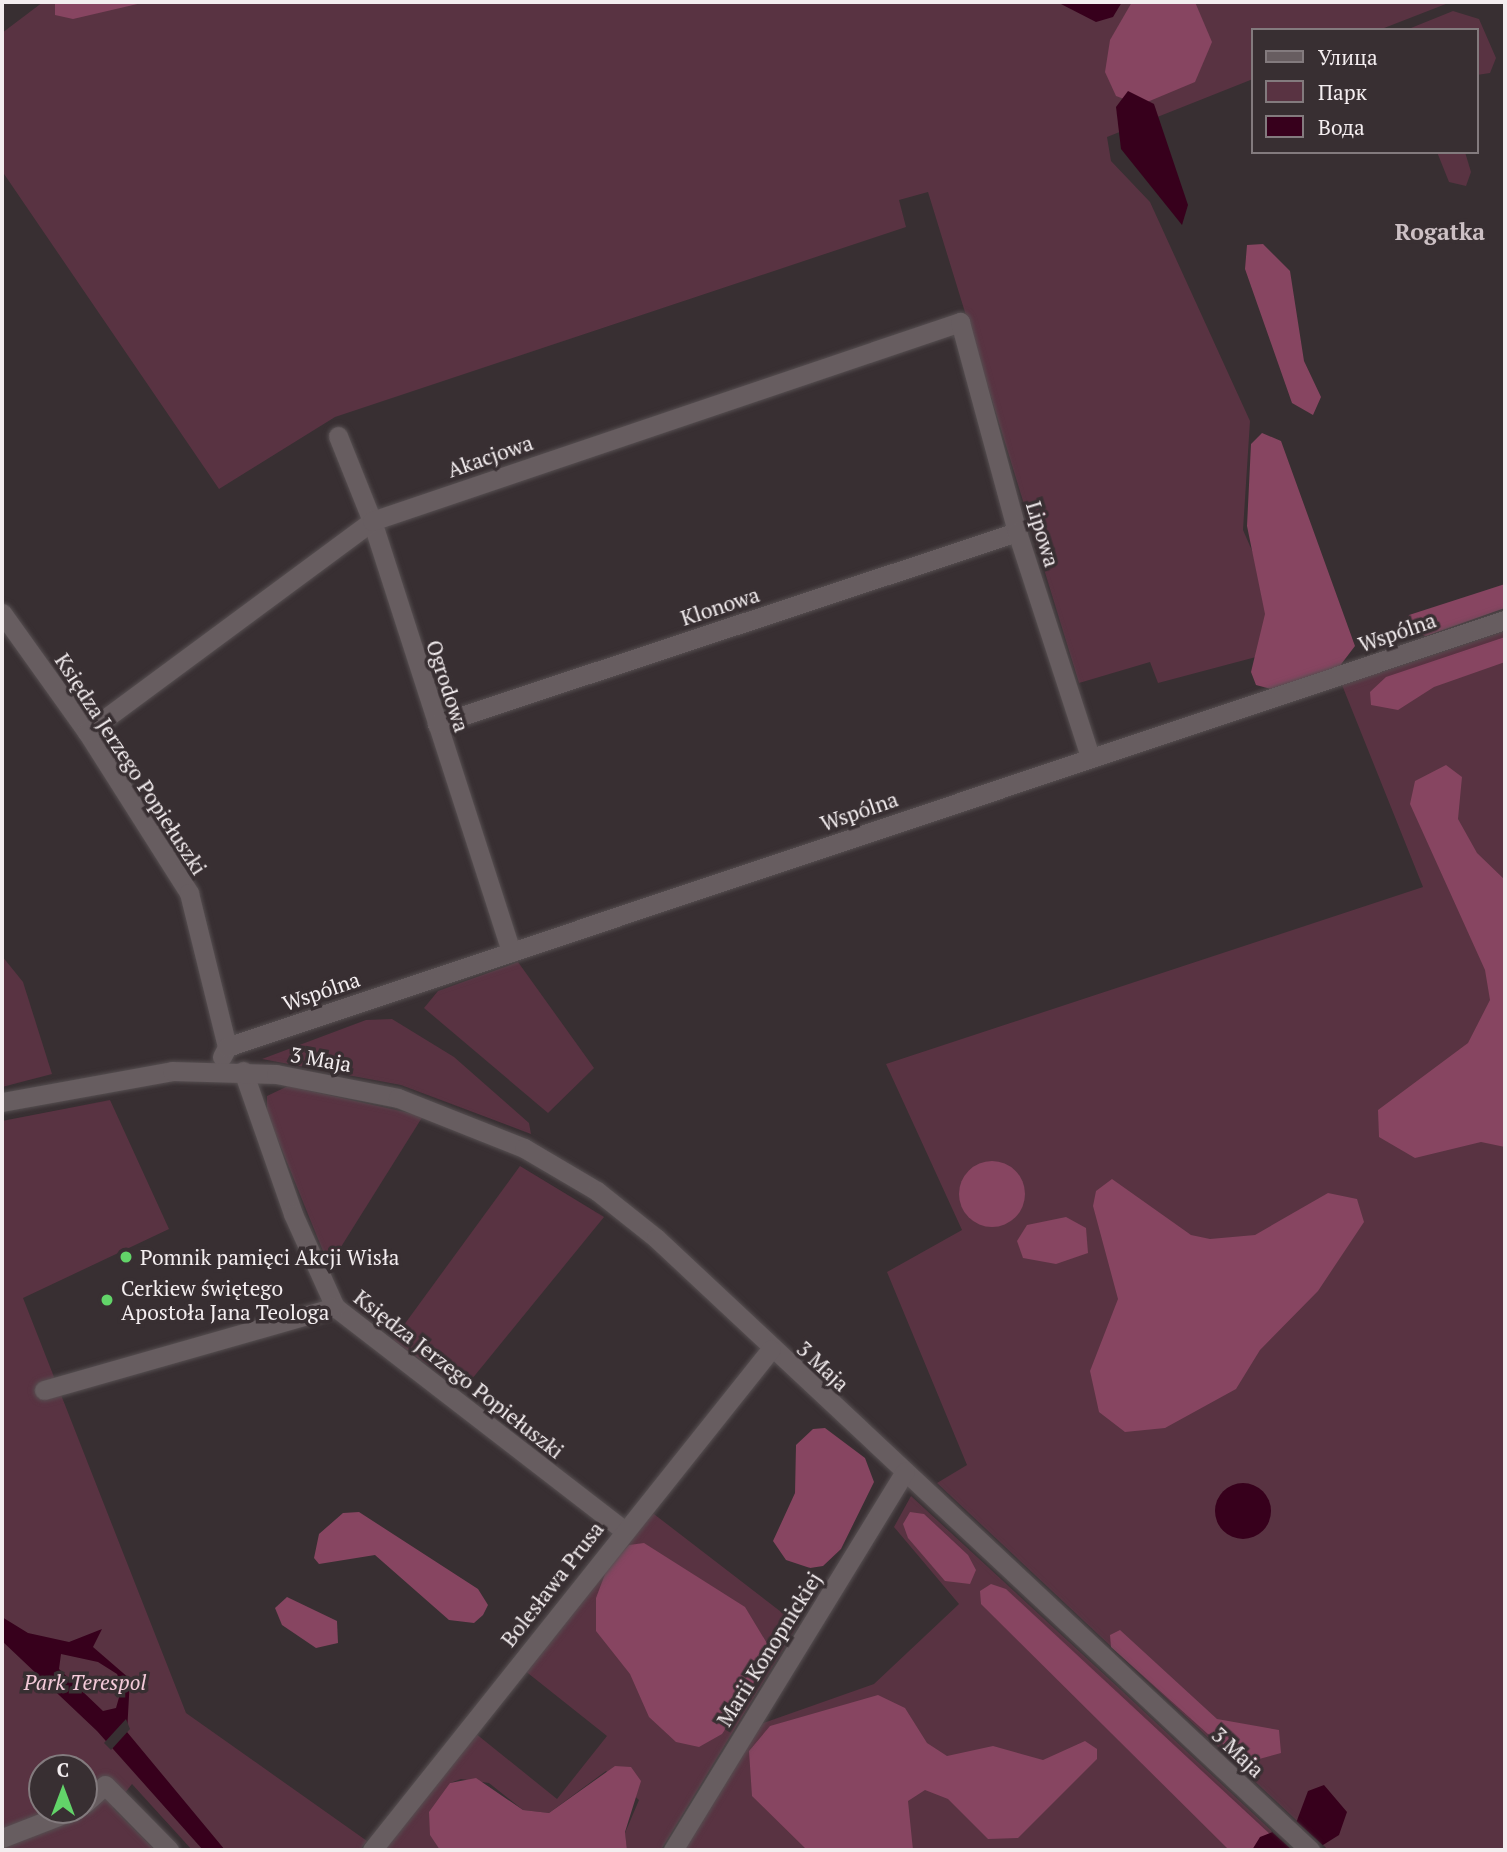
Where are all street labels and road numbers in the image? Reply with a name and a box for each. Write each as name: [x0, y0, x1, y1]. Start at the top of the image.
street label: Akacjowa: [444, 430, 536, 482]
street label: Lipowa: [1021, 498, 1065, 570]
street label: Klonowa: [677, 581, 763, 631]
street label: Wspólna: [1355, 607, 1439, 657]
street label: Ogrodowa: [421, 637, 475, 735]
street label: Księdza Jerzego Popiełuszki: [50, 649, 212, 879]
street label: Wspólna: [817, 786, 901, 836]
street label: Wspólna: [279, 966, 363, 1016]
street label: 3 Maja: [288, 1041, 354, 1077]
street label: Księdza Jerzego Popiełuszki: [349, 1284, 569, 1464]
street label: 3 Maja: [792, 1336, 854, 1396]
street label: Bolesława Prusa: [496, 1517, 608, 1651]
street label: Marii Konopnickiej: [711, 1567, 827, 1731]
street label: 3 Maja: [1207, 1722, 1269, 1782]

